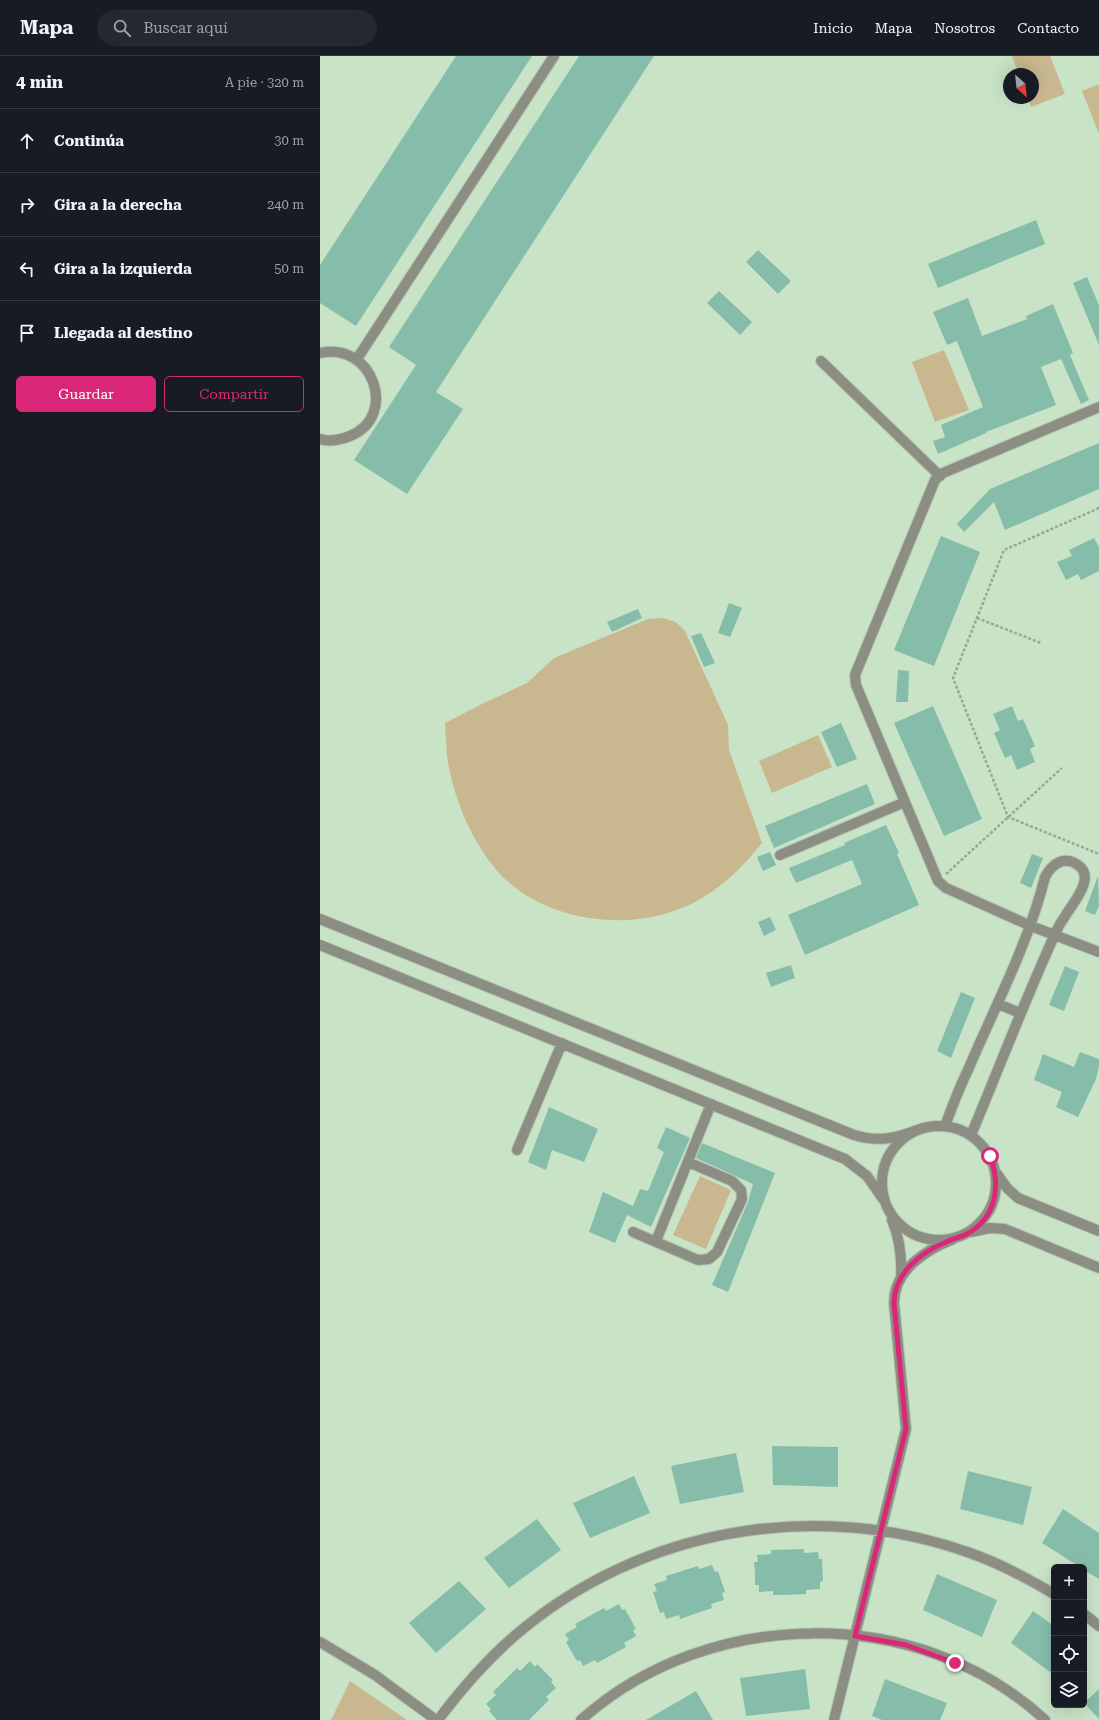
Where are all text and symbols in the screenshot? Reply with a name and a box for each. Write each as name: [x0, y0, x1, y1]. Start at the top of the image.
search box: [97, 10, 377, 46]
text: Mapa: [20, 16, 73, 39]
icon: search: [111, 17, 133, 39]
text: Buscar aquí: [143, 19, 228, 37]
text: Inicio: [813, 20, 853, 36]
text: Mapa: [875, 20, 912, 36]
text: Nosotros: [934, 20, 995, 36]
text: Contacto: [1017, 20, 1079, 36]
north arrow: [1003, 68, 1039, 104]
text: 4 min: [16, 72, 63, 92]
text: A pie · 320 m: [225, 75, 304, 90]
icon: ahead: [16, 130, 38, 152]
text: Continúa: [54, 132, 124, 150]
text: 30 m: [274, 133, 304, 148]
icon: right: [16, 194, 38, 216]
text: Gira a la derecha: [54, 196, 182, 214]
text: 240 m: [267, 197, 304, 212]
icon: left: [16, 258, 38, 280]
text: Gira a la izquierda: [54, 260, 192, 278]
text: 50 m: [274, 261, 304, 276]
icon: arrive: [16, 322, 38, 344]
text: Llegada al destino: [54, 324, 193, 342]
button: Guardar: [16, 376, 156, 412]
button: Compartir: [164, 376, 304, 412]
route start: [981, 1147, 999, 1165]
map controls: [1051, 1564, 1087, 1708]
button: +: [1051, 1564, 1087, 1600]
button: −: [1051, 1600, 1087, 1636]
button: locate: [1051, 1636, 1087, 1672]
route end: [946, 1654, 964, 1672]
button: layers: [1051, 1672, 1087, 1708]

